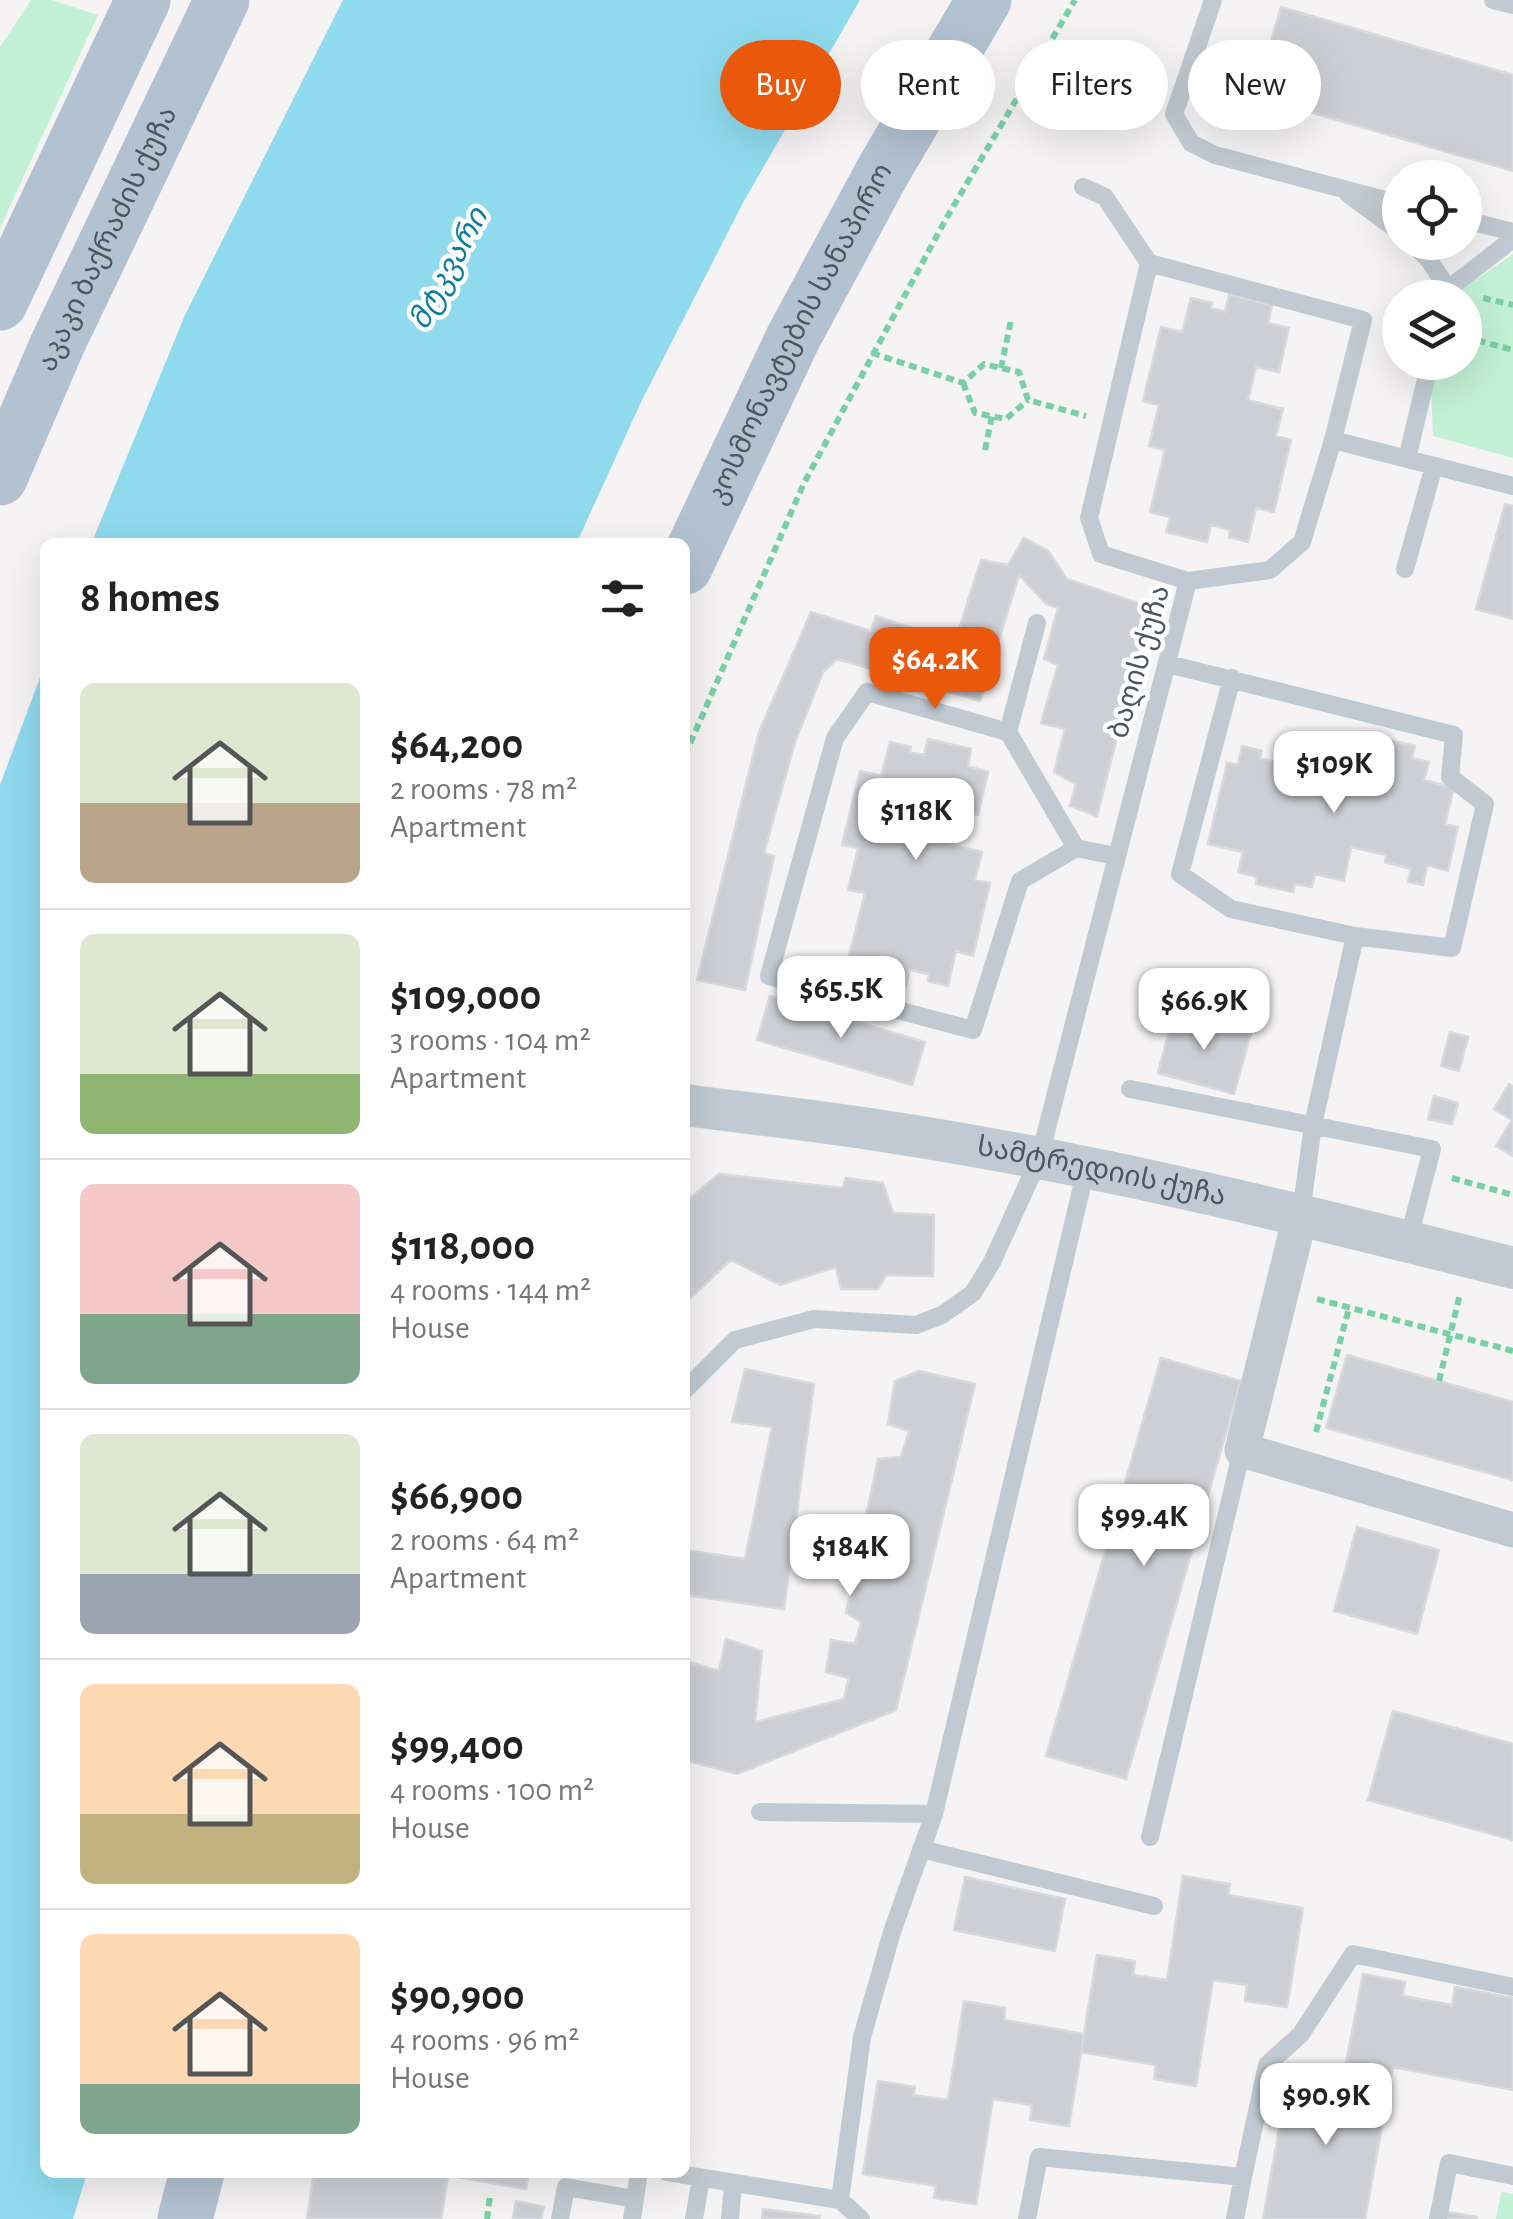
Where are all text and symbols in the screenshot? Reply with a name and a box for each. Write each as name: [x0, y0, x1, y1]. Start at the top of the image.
chip: Buy: [720, 40, 841, 130]
chip: Rent: [861, 40, 995, 130]
chip: Filters: [1015, 40, 1168, 130]
chip: New: [1188, 40, 1321, 130]
street label: აკაკი ბაქრაძის ქუჩა: [33, 103, 183, 376]
street label: კოსმონავტების სანაპირო: [703, 159, 898, 509]
map controls: [1382, 160, 1482, 380]
button: locate: [1382, 160, 1482, 260]
water label: მტკვარი: [405, 202, 496, 335]
button: layers: [1382, 280, 1482, 380]
icon: filters: [595, 571, 650, 626]
text: 8 homes: [80, 577, 220, 619]
street label: ბაღის ქუჩა: [1105, 582, 1176, 742]
pin: $64.2K: [854, 627, 1016, 712]
text: $64.2K: [891, 643, 979, 675]
icon: home: [160, 723, 280, 843]
text: $64,200: [390, 724, 523, 766]
pin: $109K: [1264, 731, 1404, 816]
text: $109K: [1296, 747, 1372, 779]
text: 2 rooms · 78 m²: [390, 773, 577, 805]
pin: $118K: [846, 778, 986, 863]
text: $118K: [880, 794, 952, 826]
text: Apartment: [390, 811, 526, 843]
pin: $65.5K: [760, 956, 922, 1041]
pin: $66.9K: [1123, 968, 1285, 1053]
text: $65.5K: [799, 972, 883, 1004]
icon: home: [160, 974, 280, 1094]
text: $109,000: [390, 975, 541, 1017]
text: $66.9K: [1161, 984, 1247, 1016]
text: 3 rooms · 104 m²: [390, 1024, 591, 1056]
text: Apartment: [390, 1062, 526, 1094]
street label: სამტრედიის ქუჩა: [975, 1133, 1228, 1211]
icon: home: [160, 1224, 280, 1344]
text: $118,000: [390, 1225, 535, 1267]
text: 4 rooms · 144 m²: [390, 1274, 591, 1306]
text: House: [390, 1312, 470, 1344]
icon: home: [160, 1474, 280, 1594]
text: $66,900: [390, 1475, 523, 1517]
pin: $99.4K: [1063, 1484, 1225, 1569]
text: $99.4K: [1100, 1500, 1188, 1532]
pin: $184K: [780, 1514, 920, 1599]
text: 2 rooms · 64 m²: [390, 1524, 579, 1556]
text: $184K: [812, 1530, 888, 1562]
text: Apartment: [390, 1562, 526, 1594]
icon: home: [160, 1724, 280, 1844]
text: $99,400: [390, 1725, 524, 1767]
text: 4 rooms · 100 m²: [390, 1774, 594, 1806]
text: House: [390, 1812, 470, 1844]
icon: home: [160, 1974, 280, 2094]
text: $90,900: [390, 1975, 525, 2017]
text: 4 rooms · 96 m²: [390, 2024, 580, 2056]
text: House: [390, 2062, 470, 2094]
pin: $90.9K: [1245, 2063, 1407, 2148]
text: $90.9K: [1282, 2079, 1370, 2111]

